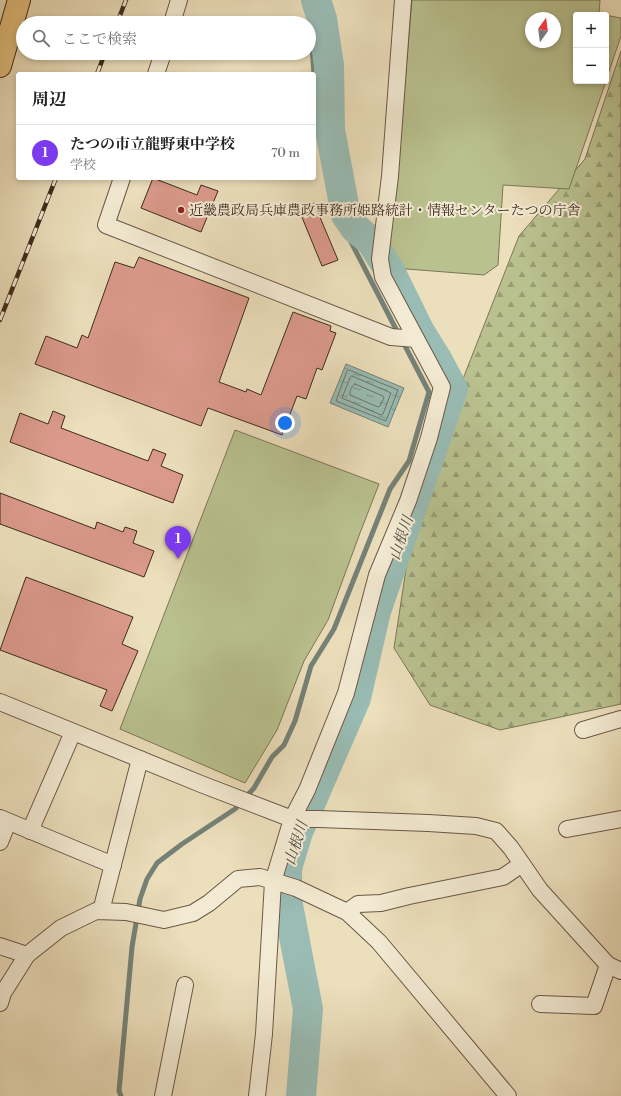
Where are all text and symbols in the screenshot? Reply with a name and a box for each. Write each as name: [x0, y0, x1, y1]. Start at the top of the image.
north arrow: [525, 12, 561, 48]
map controls: [573, 12, 609, 84]
button: +: [573, 12, 609, 48]
search box: [16, 16, 316, 60]
icon: search: [30, 27, 52, 49]
text: ここで検索: [62, 30, 137, 49]
button: −: [573, 48, 609, 84]
text: 周辺: [32, 89, 66, 111]
text: たつの市立龍野東中学校: [70, 135, 235, 154]
text: 1: [42, 145, 48, 161]
text: 70 m: [271, 145, 300, 161]
text: 学校: [70, 157, 96, 173]
place label: 近畿農政局兵庫農政事務所姫路統計・情報センターたつの庁舎: [189, 202, 580, 220]
marker: 近畿農政局兵庫農政事務所姫路統計・情報センターたつの庁舎: [176, 205, 186, 215]
your location: [275, 413, 295, 433]
water label: 山根川: [385, 512, 418, 563]
pin: 1: [165, 526, 191, 559]
water label: 山根川: [280, 817, 313, 867]

